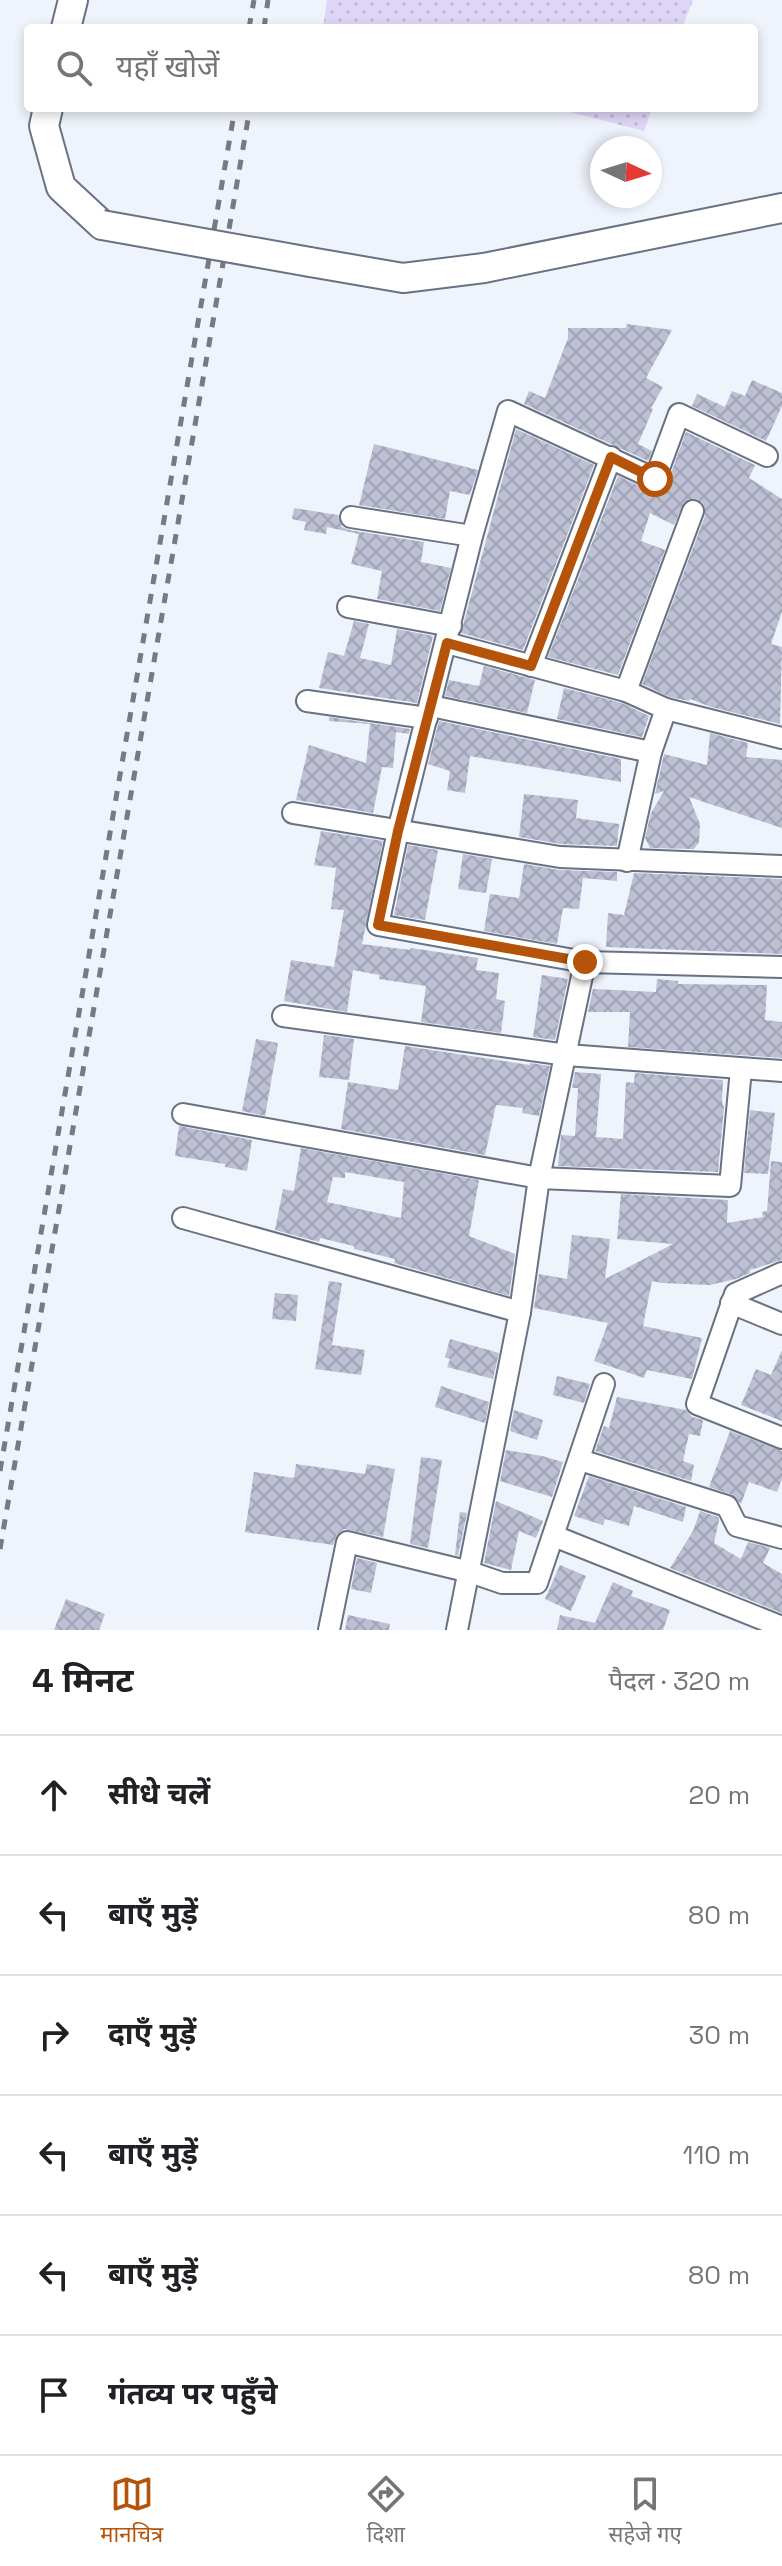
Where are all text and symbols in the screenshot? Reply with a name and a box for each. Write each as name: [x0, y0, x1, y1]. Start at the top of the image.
search box: [24, 24, 758, 112]
icon: search: [52, 46, 96, 90]
text: यहाँ खोजें: [116, 47, 219, 86]
north arrow: [590, 136, 662, 208]
route start: [637, 461, 673, 497]
route end: [567, 944, 603, 980]
text: 4 मिनट: [32, 1659, 134, 1702]
text: पैदल · 320 m: [608, 1664, 750, 1698]
icon: ahead: [32, 1773, 76, 1817]
text: सीधे चलें: [108, 1774, 210, 1813]
text: 20 m: [689, 1778, 750, 1812]
icon: left: [32, 1893, 76, 1937]
text: बाएँ मुड़ें: [108, 1894, 198, 1933]
text: 80 m: [688, 1898, 750, 1932]
icon: right: [32, 2013, 76, 2057]
text: दाएँ मुड़ें: [108, 2014, 196, 2053]
text: 30 m: [689, 2018, 750, 2052]
icon: left: [32, 2133, 76, 2177]
text: बाएँ मुड़ें: [108, 2134, 198, 2173]
text: 110 m: [683, 2138, 750, 2172]
icon: left: [32, 2253, 76, 2297]
text: बाएँ मुड़ें: [108, 2254, 198, 2293]
text: 80 m: [688, 2258, 750, 2292]
icon: arrive: [32, 2373, 76, 2417]
text: गंतव्य पर पहुँचे: [108, 2374, 277, 2413]
tab: मानचित्र: [100, 2472, 163, 2551]
tab: दिशा: [364, 2472, 408, 2551]
tab: सहेजे गए: [609, 2472, 682, 2551]

